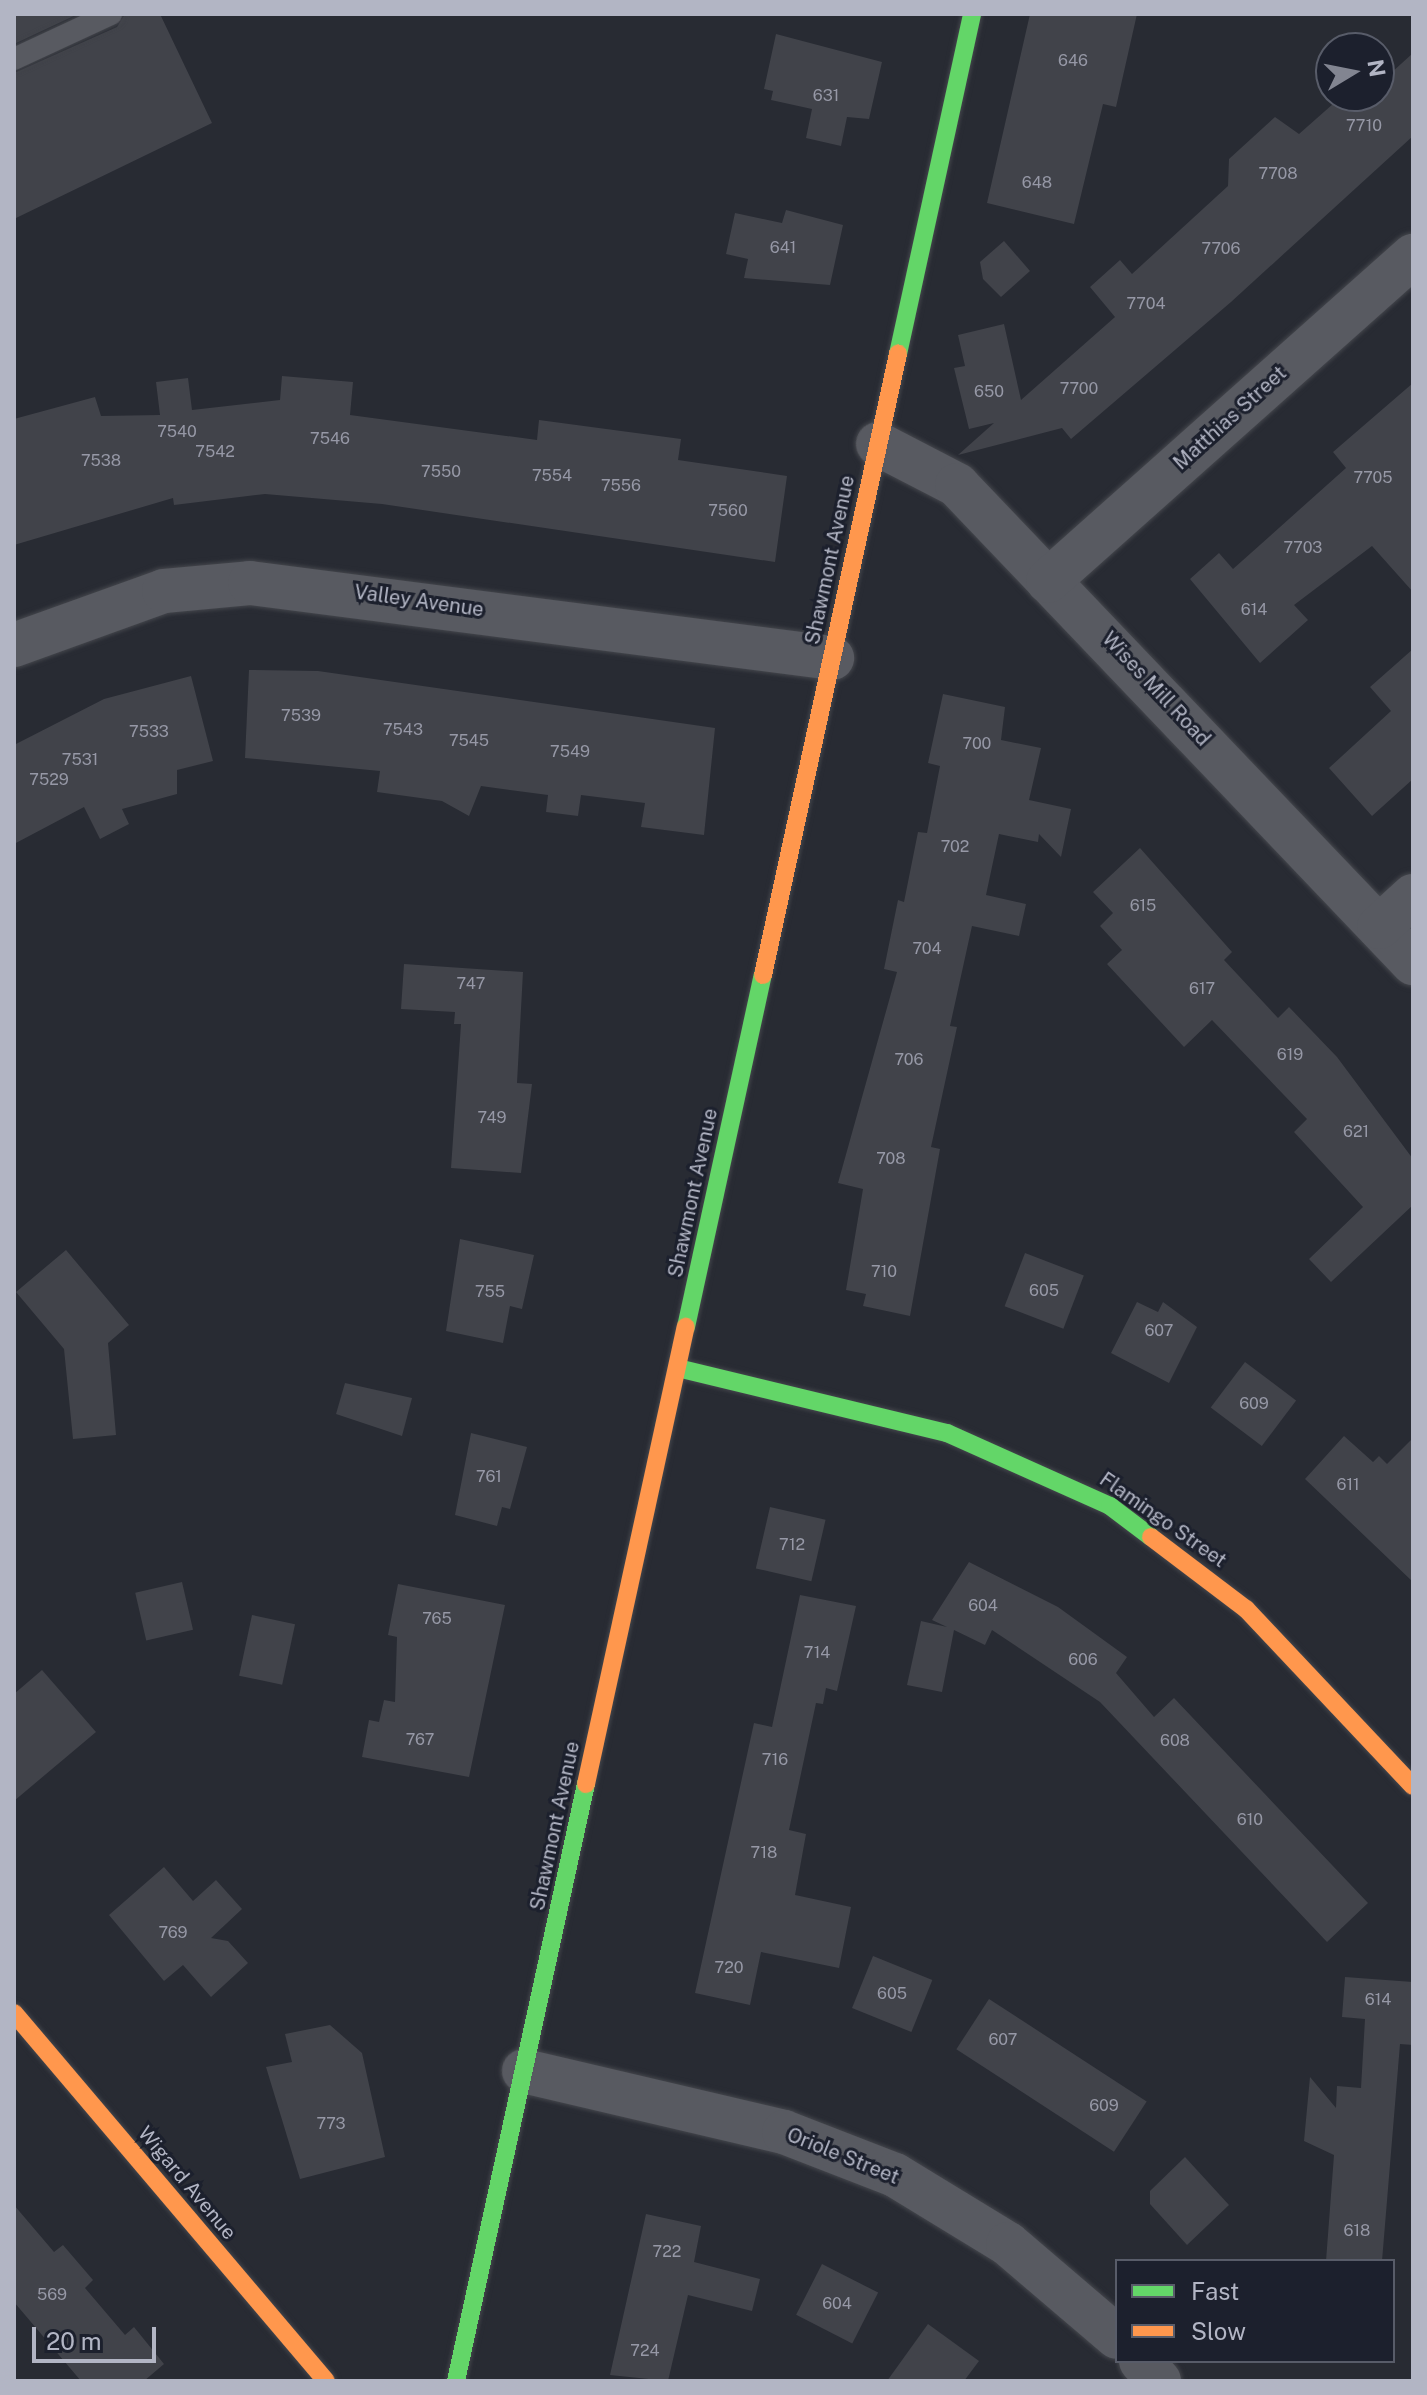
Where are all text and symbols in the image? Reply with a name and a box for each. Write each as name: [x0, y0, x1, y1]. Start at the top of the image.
north arrow: [1315, 32, 1395, 112]
house number: 646: [1058, 51, 1088, 71]
text: N: [1362, 57, 1391, 79]
house number: 631: [813, 86, 839, 106]
house number: 7710: [1346, 116, 1382, 136]
house number: 7708: [1258, 164, 1298, 184]
house number: 648: [1022, 173, 1052, 193]
house number: 641: [770, 238, 796, 258]
house number: 7706: [1202, 239, 1240, 259]
house number: 7704: [1127, 294, 1165, 314]
street label: Matthias Street: [1169, 361, 1291, 475]
house number: 7700: [1060, 379, 1098, 399]
house number: 650: [974, 382, 1004, 402]
house number: 7540: [157, 422, 197, 442]
house number: 7546: [310, 429, 350, 449]
house number: 7542: [195, 442, 235, 462]
house number: 7538: [81, 451, 121, 471]
house number: 7550: [421, 462, 461, 482]
house number: 7554: [532, 466, 572, 486]
house number: 7705: [1353, 468, 1393, 488]
street label: Shawmont Avenue: [800, 473, 860, 647]
house number: 7556: [601, 476, 641, 496]
house number: 7560: [708, 501, 748, 521]
house number: 7703: [1284, 538, 1322, 558]
street label: Valley Avenue: [353, 580, 485, 622]
house number: 614: [1241, 600, 1267, 620]
street label: Wises Mill Road: [1097, 627, 1215, 751]
house number: 7539: [281, 706, 321, 726]
house number: 7543: [383, 720, 423, 740]
house number: 7533: [129, 722, 169, 742]
house number: 7545: [449, 731, 489, 751]
house number: 700: [963, 734, 991, 754]
house number: 7549: [550, 742, 590, 762]
house number: 7531: [62, 750, 98, 770]
house number: 7529: [29, 770, 69, 790]
house number: 702: [941, 837, 969, 857]
house number: 615: [1130, 896, 1156, 916]
house number: 704: [912, 939, 942, 959]
house number: 747: [457, 974, 485, 994]
house number: 617: [1189, 979, 1215, 999]
house number: 619: [1277, 1045, 1303, 1065]
house number: 706: [895, 1050, 923, 1070]
street label: Shawmont Avenue: [663, 1106, 723, 1280]
house number: 749: [477, 1108, 507, 1128]
house number: 621: [1343, 1122, 1369, 1142]
house number: 708: [876, 1149, 906, 1169]
house number: 710: [871, 1262, 897, 1282]
house number: 605: [1029, 1281, 1059, 1301]
house number: 755: [475, 1282, 505, 1302]
house number: 607: [1145, 1321, 1173, 1341]
house number: 609: [1239, 1394, 1269, 1414]
house number: 761: [476, 1467, 502, 1487]
street label: Flamingo Street: [1095, 1467, 1231, 1573]
house number: 611: [1337, 1475, 1359, 1495]
house number: 712: [779, 1535, 805, 1555]
house number: 604: [968, 1596, 998, 1616]
house number: 765: [422, 1609, 452, 1629]
house number: 714: [804, 1643, 830, 1663]
house number: 606: [1068, 1650, 1098, 1670]
house number: 767: [406, 1730, 434, 1750]
house number: 608: [1160, 1731, 1190, 1751]
street label: Shawmont Avenue: [525, 1739, 585, 1913]
house number: 716: [762, 1750, 788, 1770]
house number: 610: [1237, 1810, 1263, 1830]
house number: 718: [751, 1843, 777, 1863]
house number: 769: [158, 1923, 188, 1943]
house number: 720: [714, 1958, 744, 1978]
house number: 605: [877, 1984, 907, 2004]
house number: 614: [1365, 1990, 1391, 2010]
house number: 607: [989, 2030, 1017, 2050]
house number: 609: [1089, 2096, 1119, 2116]
house number: 773: [316, 2114, 346, 2134]
street label: Wigard Avenue: [133, 2122, 241, 2244]
street label: Oriole Street: [783, 2123, 903, 2189]
house number: 618: [1344, 2221, 1370, 2241]
house number: 722: [653, 2242, 681, 2262]
legend: [1115, 2259, 1395, 2363]
text: Fast: [1191, 2277, 1239, 2305]
house number: 569: [37, 2285, 67, 2305]
house number: 604: [822, 2294, 852, 2314]
scale bar: [36, 2311, 160, 2361]
text: Slow: [1191, 2317, 1246, 2345]
text: 20 m: [46, 2327, 102, 2355]
house number: 724: [630, 2341, 660, 2361]

